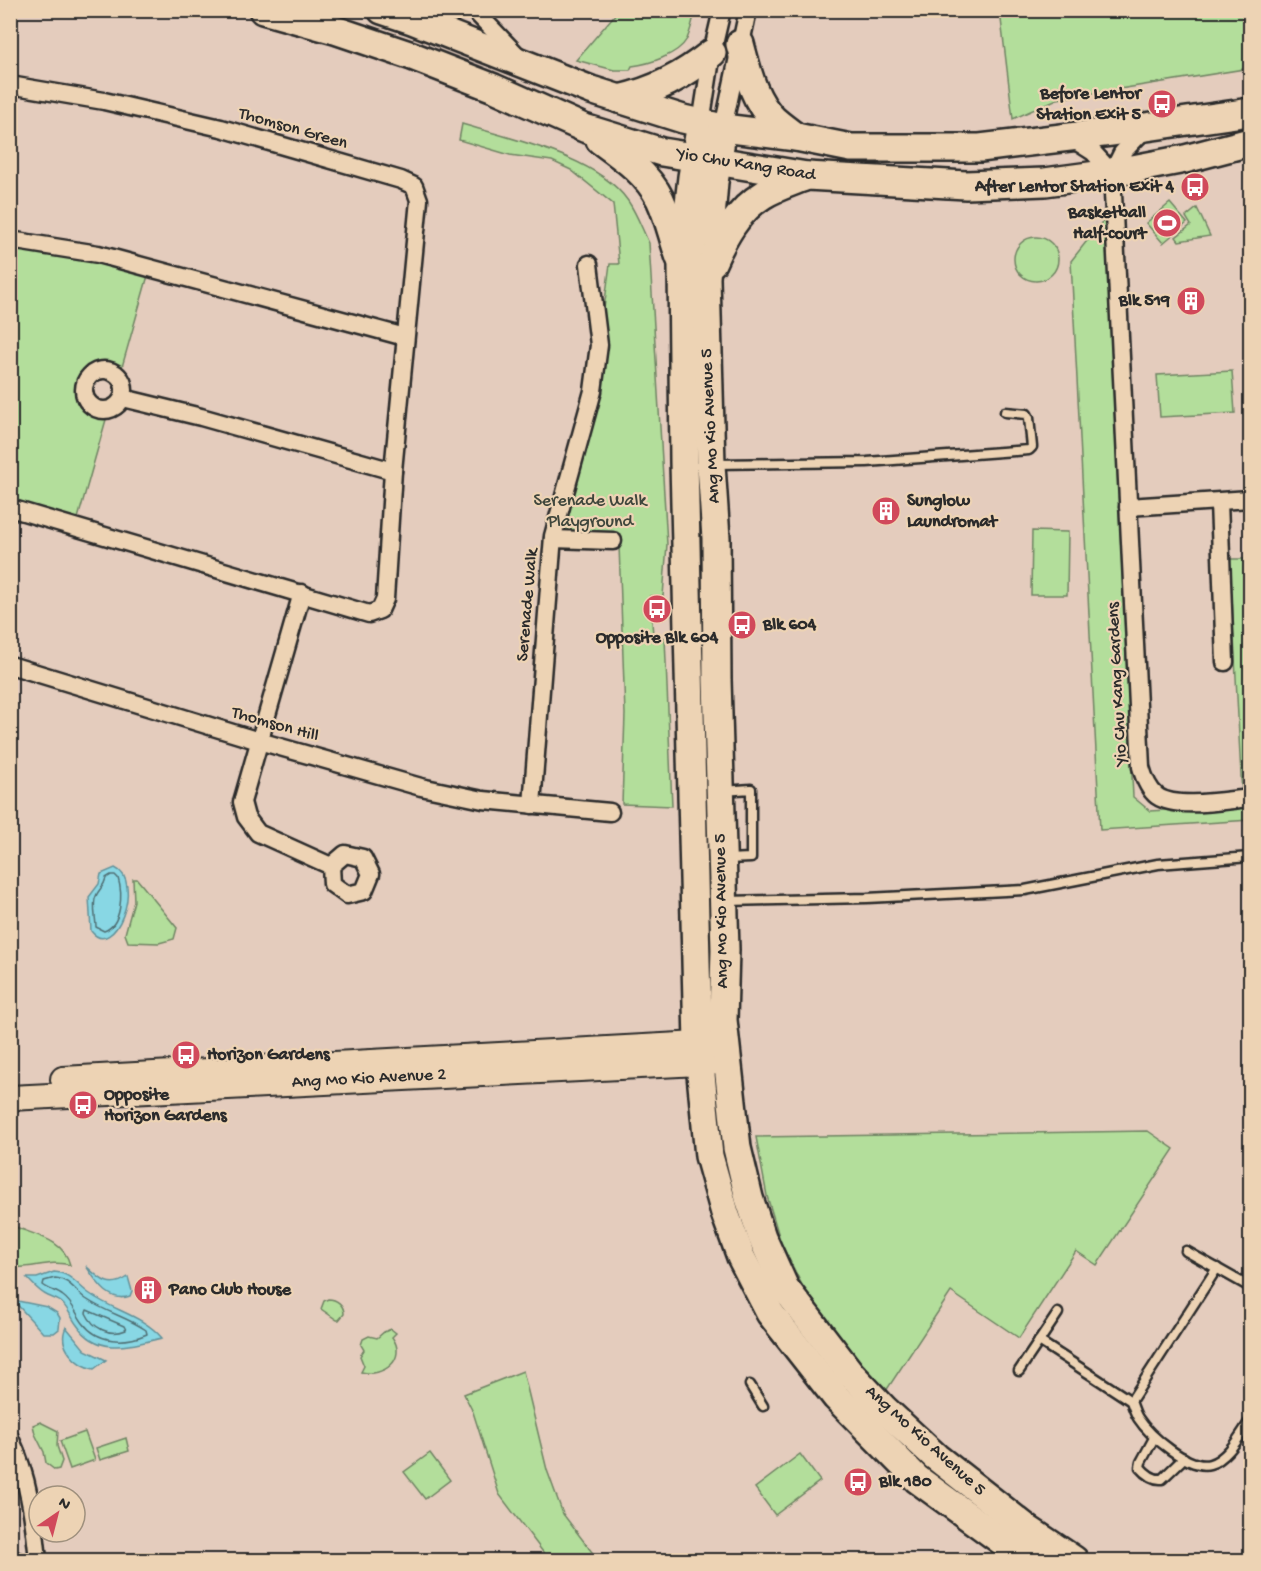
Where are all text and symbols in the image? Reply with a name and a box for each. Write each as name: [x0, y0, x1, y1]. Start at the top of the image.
place label: Before Lentor Station Exit 5: [1036, 84, 1144, 126]
bus stop icon: Before Lentor Station Exit 5: [1146, 88, 1178, 120]
street label: Thomson Green: [235, 103, 350, 155]
street label: Yio Chu Kang Road: [673, 143, 818, 187]
bus stop icon: After Lentor Station Exit 4: [1179, 171, 1211, 203]
place label: After Lentor Station Exit 4: [974, 177, 1174, 198]
place label: Basketball Half-court: [1067, 203, 1148, 245]
sports icon: Basketball Half-court: [1151, 207, 1183, 239]
building icon: Blk 519: [1175, 285, 1207, 317]
place label: Blk 519: [1118, 291, 1170, 312]
street label: Ang Mo Kio Avenue 5: [696, 348, 726, 504]
park label: Serenade Walk Playground: [533, 491, 649, 533]
place label: Sunglow Laundromat: [907, 491, 999, 533]
building icon: Sunglow Laundromat: [870, 495, 902, 527]
street label: Serenade Walk: [513, 546, 544, 662]
bus stop icon: Opposite Blk 604: [641, 593, 673, 625]
street label: Yio Chu Kang Gardens: [1103, 600, 1133, 768]
bus stop icon: Blk 604: [726, 609, 758, 641]
place label: Blk 604: [762, 615, 817, 636]
place label: Opposite Blk 604: [596, 628, 719, 649]
street label: Thomson Hill: [228, 702, 321, 747]
street label: Ang Mo Kio Avenue 5: [710, 833, 734, 989]
bus stop icon: Horizon Gardens: [170, 1039, 202, 1071]
place label: Horizon Gardens: [207, 1045, 331, 1066]
street label: Ang Mo Kio Avenue 2: [291, 1064, 447, 1094]
place label: Opposite Horizon Gardens: [104, 1085, 228, 1127]
bus stop icon: Opposite Horizon Gardens: [67, 1089, 99, 1121]
building icon: Pano Club House: [132, 1274, 164, 1306]
place label: Pano Club House: [168, 1280, 292, 1301]
street label: Ang Mo Kio Avenue 5: [860, 1381, 990, 1501]
bus stop icon: Blk 180: [842, 1466, 874, 1498]
place label: Blk 180: [878, 1472, 933, 1493]
north arrow: [27, 1484, 87, 1544]
text: N: [54, 1494, 74, 1516]

